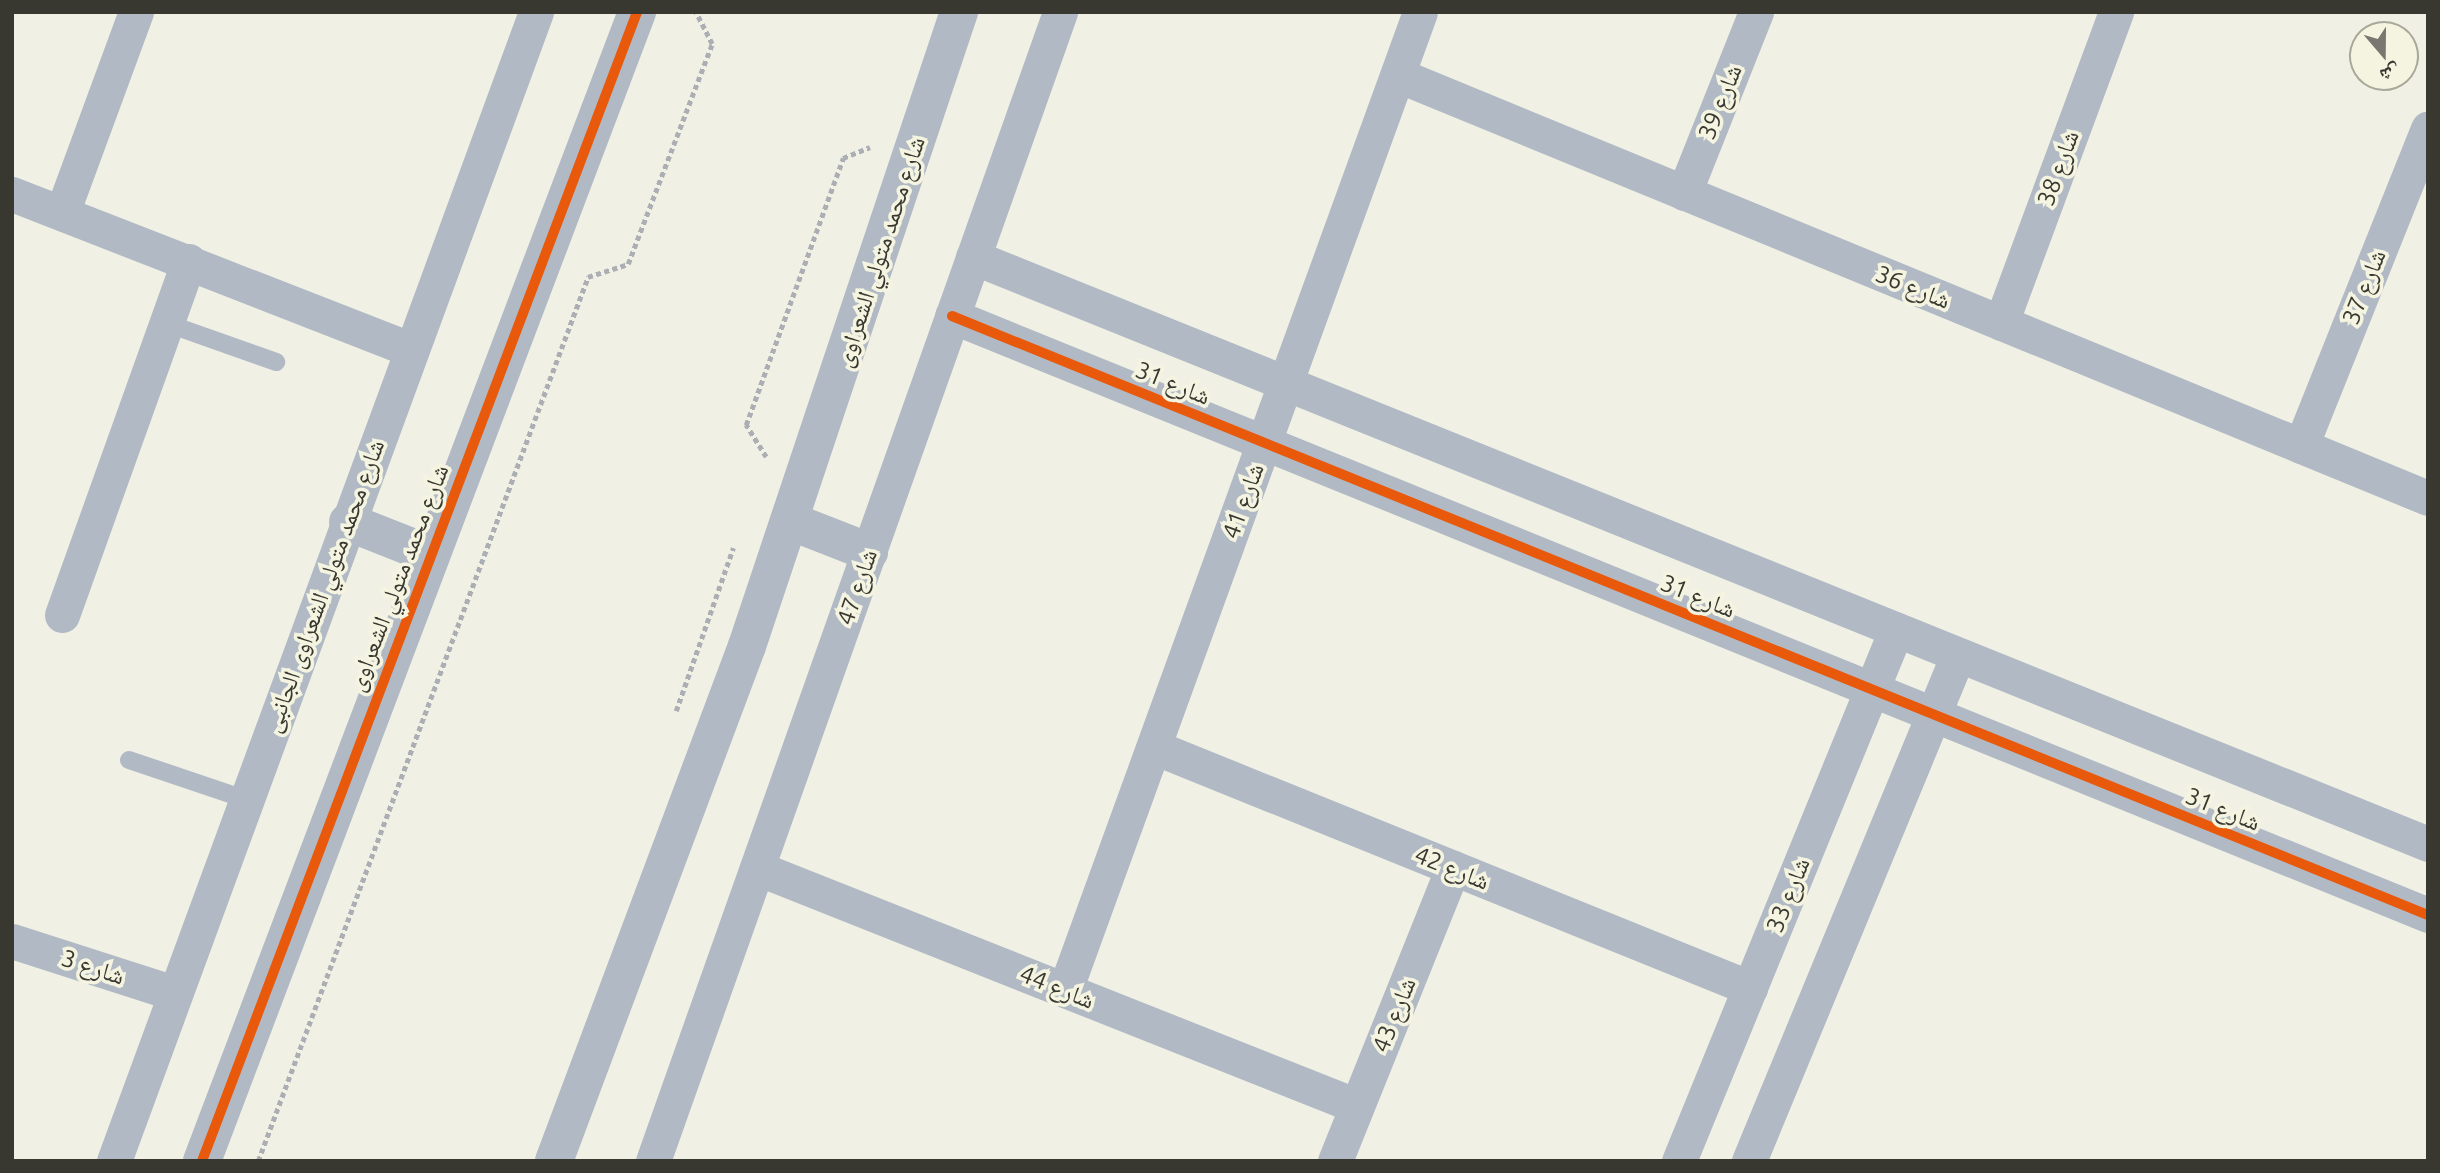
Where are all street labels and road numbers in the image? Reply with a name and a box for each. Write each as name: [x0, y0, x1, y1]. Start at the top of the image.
street label: شارع 39: [1692, 60, 1748, 144]
street label: شارع 38: [2031, 126, 2085, 210]
street label: شارع محمد متولي الشعراوى: [829, 133, 931, 371]
street label: شارع 37: [2336, 245, 2392, 329]
street label: شارع 36: [1871, 259, 1955, 315]
street label: شارع 31: [1131, 355, 1215, 411]
street label: شارع محمد متولي الشعراوى الجانبى: [258, 436, 390, 736]
street label: شارع 41: [1216, 459, 1270, 543]
street label: شارع محمد متولي الشعراوى: [341, 460, 455, 696]
street label: شارع 47: [831, 545, 883, 629]
street label: شارع 31: [1656, 568, 1740, 624]
street label: شارع 31: [2181, 781, 2265, 837]
street label: شارع 42: [1410, 840, 1494, 896]
street label: شارع 33: [1760, 853, 1816, 937]
street label: شارع 3: [58, 943, 128, 991]
street label: شارع 44: [1015, 959, 1099, 1015]
street label: شارع 43: [1366, 973, 1422, 1057]

